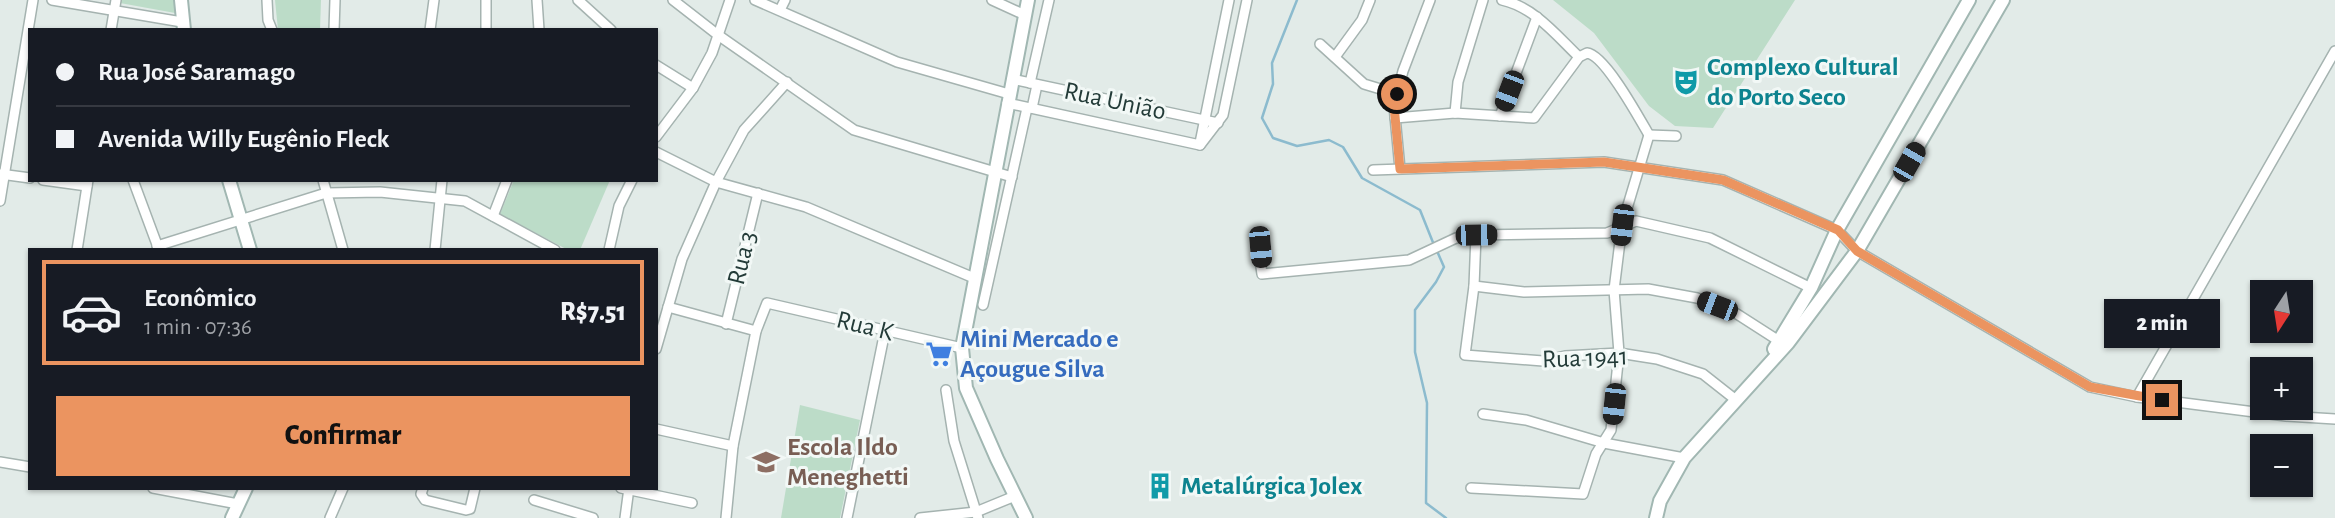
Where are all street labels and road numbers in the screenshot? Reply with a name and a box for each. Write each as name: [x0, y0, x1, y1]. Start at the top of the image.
street label: Rua União: [1062, 78, 1168, 124]
street label: Rua 3: [723, 229, 761, 287]
street label: Rua K: [834, 306, 897, 346]
street label: Rua 1941: [1542, 344, 1628, 372]

